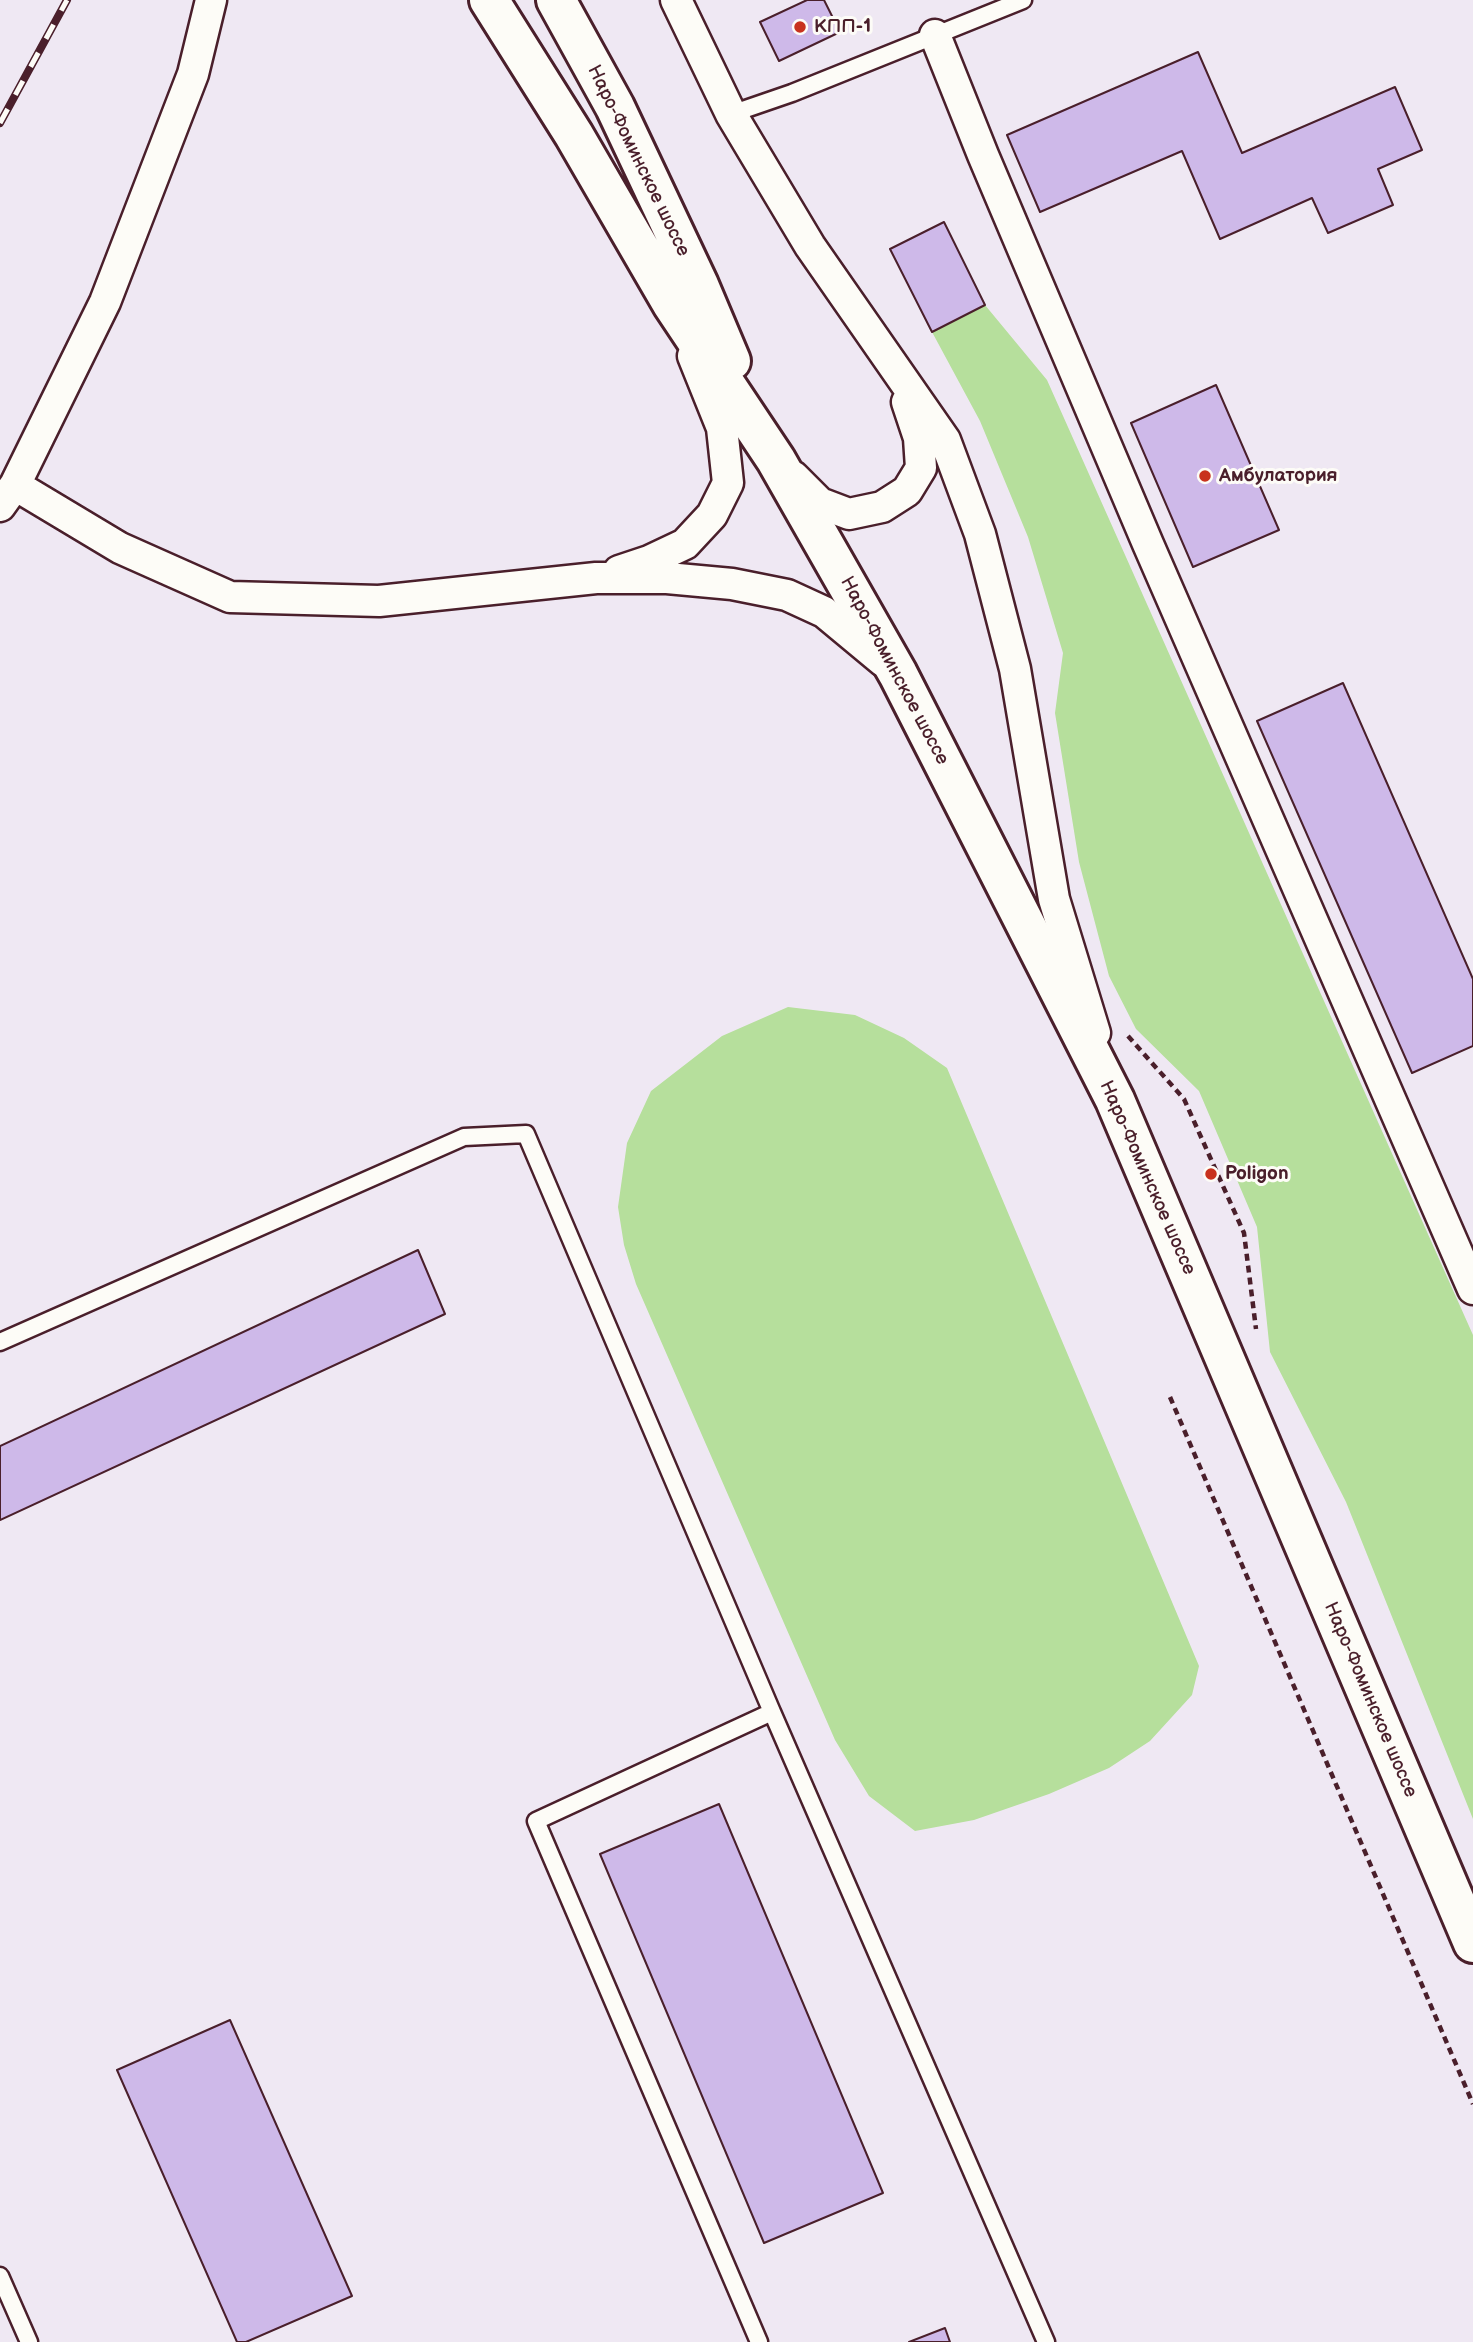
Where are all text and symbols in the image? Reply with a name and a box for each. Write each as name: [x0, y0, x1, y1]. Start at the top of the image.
place label: КПП-1: [814, 16, 871, 38]
marker: КПП-1: [792, 19, 808, 35]
street label: Наро-Фоминское шоссе: [582, 62, 694, 260]
place label: Амбулатория: [1219, 465, 1338, 487]
marker: Амбулатория: [1197, 468, 1213, 484]
street label: Наро-Фоминское шоссе: [835, 573, 953, 769]
street label: Наро-Фоминское шоссе: [1094, 1077, 1200, 1279]
place label: Poligon: [1225, 1163, 1288, 1185]
marker: Poligon: [1203, 1166, 1219, 1182]
street label: Наро-Фоминское шоссе: [1318, 1599, 1422, 1801]

